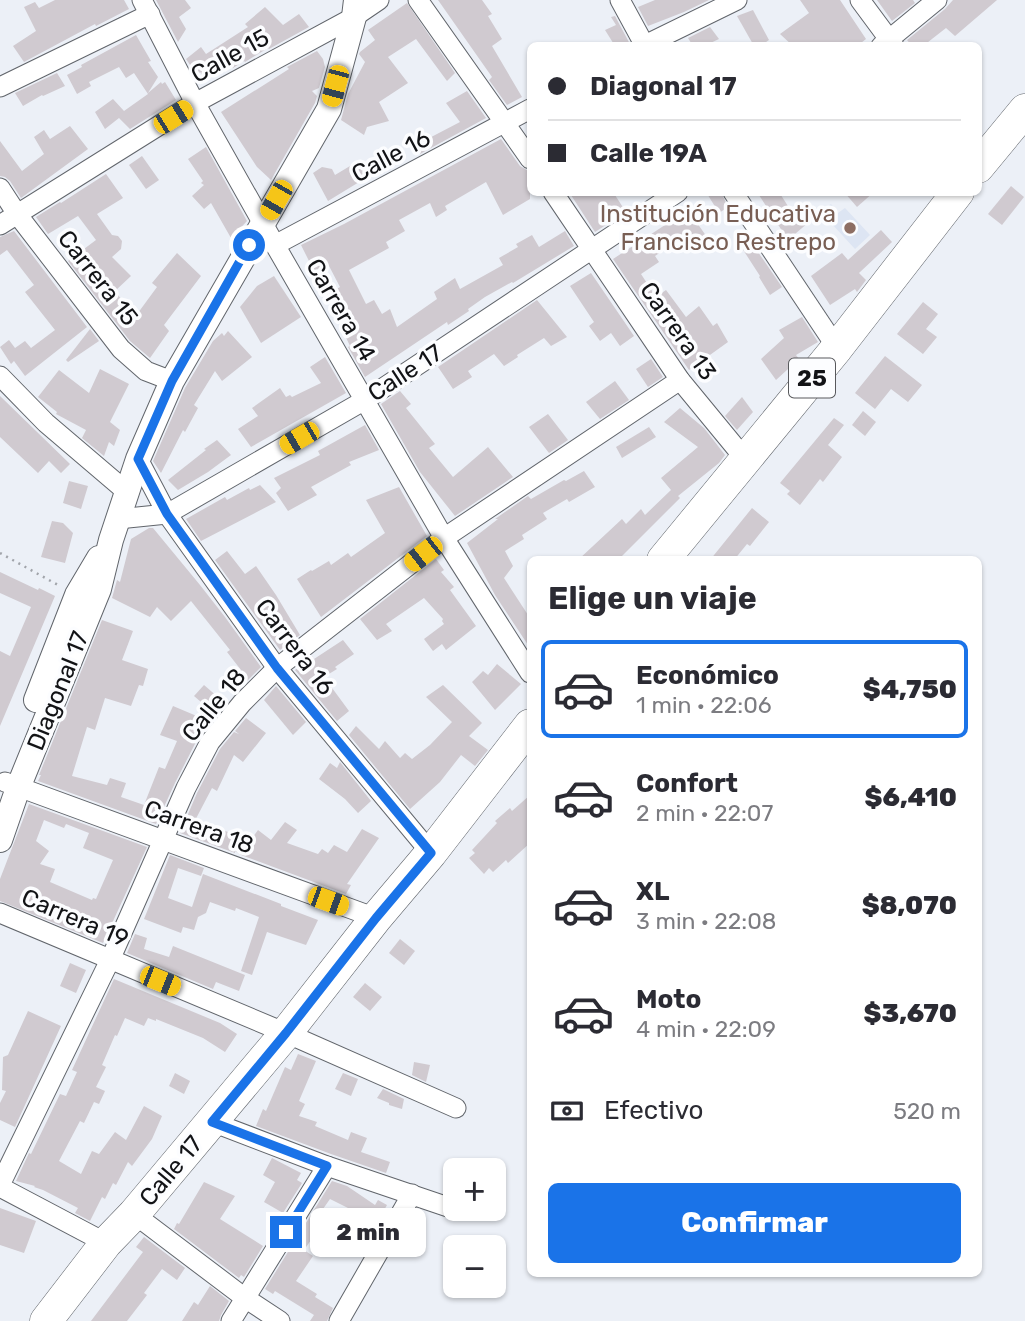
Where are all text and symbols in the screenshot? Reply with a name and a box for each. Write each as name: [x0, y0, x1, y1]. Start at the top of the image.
street label: Calle 15: [186, 23, 274, 89]
car: [320, 63, 351, 109]
text: Diagonal 17: [590, 71, 737, 102]
car: [150, 97, 197, 137]
street label: Calle 16: [347, 124, 435, 188]
text: Calle 19A: [590, 138, 707, 169]
car: [257, 177, 296, 223]
place label: Institución Educativa Francisco Restrepo: [600, 200, 836, 256]
marker: Institución Educativa Francisco Restrepo: [842, 220, 858, 236]
street label: Carrera 15: [52, 225, 144, 331]
route start: [233, 229, 265, 261]
street label: Carrera 14: [300, 254, 382, 366]
street label: Carrera 13: [634, 277, 722, 385]
street label: Calle 17: [363, 339, 447, 407]
road number: 25: [789, 358, 835, 398]
car: [276, 418, 323, 458]
car: [400, 533, 447, 575]
text: Elige un viaje: [548, 579, 757, 617]
street label: Carrera 16: [250, 593, 340, 701]
street label: Diagonal 17: [21, 627, 95, 755]
icon: car: [552, 658, 615, 721]
text: Económico: [636, 660, 779, 691]
street label: Calle 18: [176, 663, 252, 747]
text: $4,750: [863, 674, 957, 705]
text: 1 min · 22:06: [636, 691, 772, 719]
icon: car: [552, 766, 615, 829]
text: Confort: [636, 768, 738, 799]
text: $6,410: [865, 782, 957, 813]
street label: Carrera 18: [141, 794, 257, 860]
text: 2 min · 22:07: [636, 799, 773, 827]
icon: car: [552, 874, 615, 937]
text: XL: [636, 876, 669, 907]
street label: Carrera 19: [17, 883, 133, 953]
car: [305, 884, 352, 918]
text: $8,070: [862, 890, 957, 921]
text: 3 min · 22:08: [636, 907, 776, 935]
car: [137, 963, 184, 999]
icon: car: [552, 982, 615, 1045]
text: Moto: [636, 984, 701, 1015]
text: $3,670: [864, 998, 957, 1029]
text: 4 min · 22:09: [636, 1015, 776, 1043]
icon: cash: [548, 1092, 586, 1130]
text: Efectivo: [604, 1095, 703, 1126]
text: 520 m: [893, 1097, 961, 1125]
street label: Calle 17: [134, 1130, 208, 1212]
map controls: [443, 1158, 506, 1298]
button: +: [443, 1158, 506, 1221]
button: Confirmar: [548, 1183, 961, 1263]
callout: 2 min: [310, 1208, 426, 1256]
route end: [270, 1216, 302, 1248]
text: 2 min: [336, 1218, 400, 1246]
button: −: [443, 1235, 506, 1298]

